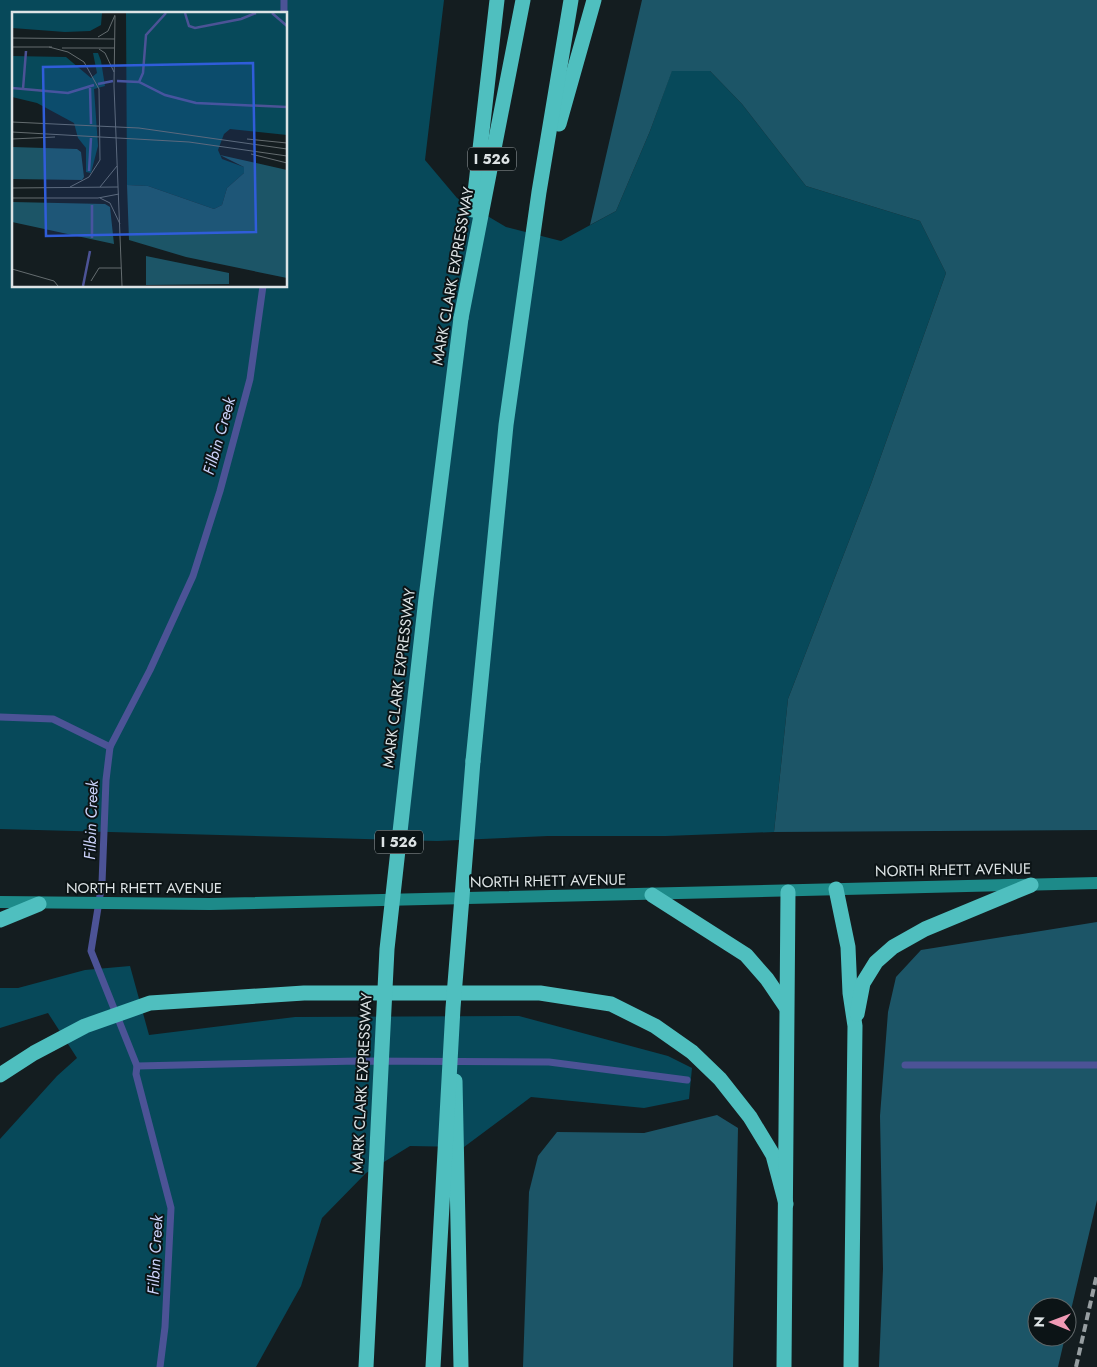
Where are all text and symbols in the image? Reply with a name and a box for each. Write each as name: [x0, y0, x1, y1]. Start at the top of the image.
inset map: [12, 12, 288, 288]
road number: I 526: [468, 148, 516, 170]
street label: MARK CLARK EXPRESSWAY: [426, 185, 480, 367]
water label: Filbin Creek: [197, 393, 241, 478]
street label: MARK CLARK EXPRESSWAY: [377, 586, 421, 769]
water label: Filbin Creek: [78, 779, 104, 860]
road number: I 526: [375, 830, 423, 854]
street label: NORTH RHETT AVENUE: [875, 858, 1031, 882]
street label: NORTH RHETT AVENUE: [470, 869, 626, 893]
street label: NORTH RHETT AVENUE: [66, 877, 222, 899]
street label: MARK CLARK EXPRESSWAY: [346, 992, 378, 1174]
water label: Filbin Creek: [141, 1213, 169, 1295]
north arrow: [1027, 1297, 1077, 1347]
text: N: [1029, 1316, 1049, 1328]

